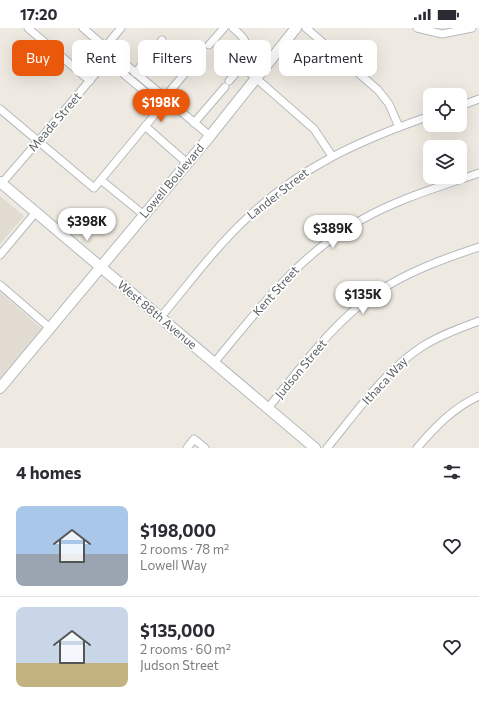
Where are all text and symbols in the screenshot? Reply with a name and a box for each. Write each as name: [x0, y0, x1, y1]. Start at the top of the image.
text: 17:20: [20, 5, 57, 23]
chip: Buy: [12, 40, 64, 76]
chip: Rent: [72, 40, 130, 76]
chip: Filters: [138, 40, 206, 76]
chip: New: [214, 40, 271, 76]
chip: Apartment: [279, 40, 377, 76]
map controls: [423, 88, 467, 184]
button: locate: [423, 88, 467, 132]
street label: Meade Street: [25, 89, 84, 154]
pin: $198K: [133, 89, 189, 123]
text: $198K: [142, 94, 180, 110]
street label: Lowell Boulevard: [136, 140, 206, 220]
button: layers: [423, 140, 467, 184]
street label: Lander Street: [244, 165, 311, 222]
pin: $398K: [59, 208, 115, 242]
text: $398K: [67, 213, 107, 229]
pin: $389K: [305, 215, 361, 249]
text: $389K: [313, 220, 353, 236]
street label: Kent Street: [249, 263, 301, 318]
street label: West 88th Avenue: [115, 277, 200, 351]
pin: $135K: [335, 281, 391, 315]
text: $135K: [344, 286, 382, 302]
street label: Judson Street: [271, 336, 330, 401]
street label: Ithaca Way: [359, 354, 410, 407]
icon: filters: [441, 461, 463, 483]
text: 4 homes: [16, 462, 81, 483]
text: $198,000: [140, 520, 216, 541]
icon: home: [48, 522, 96, 570]
icon: heart: [441, 535, 463, 557]
text: 2 rooms · 78 m²: [140, 541, 229, 557]
text: Lowell Way: [140, 557, 207, 573]
text: $135,000: [140, 620, 215, 641]
icon: home: [48, 623, 96, 671]
icon: heart: [441, 636, 463, 658]
text: 2 rooms · 60 m²: [140, 641, 231, 657]
text: Judson Street: [140, 657, 219, 673]

